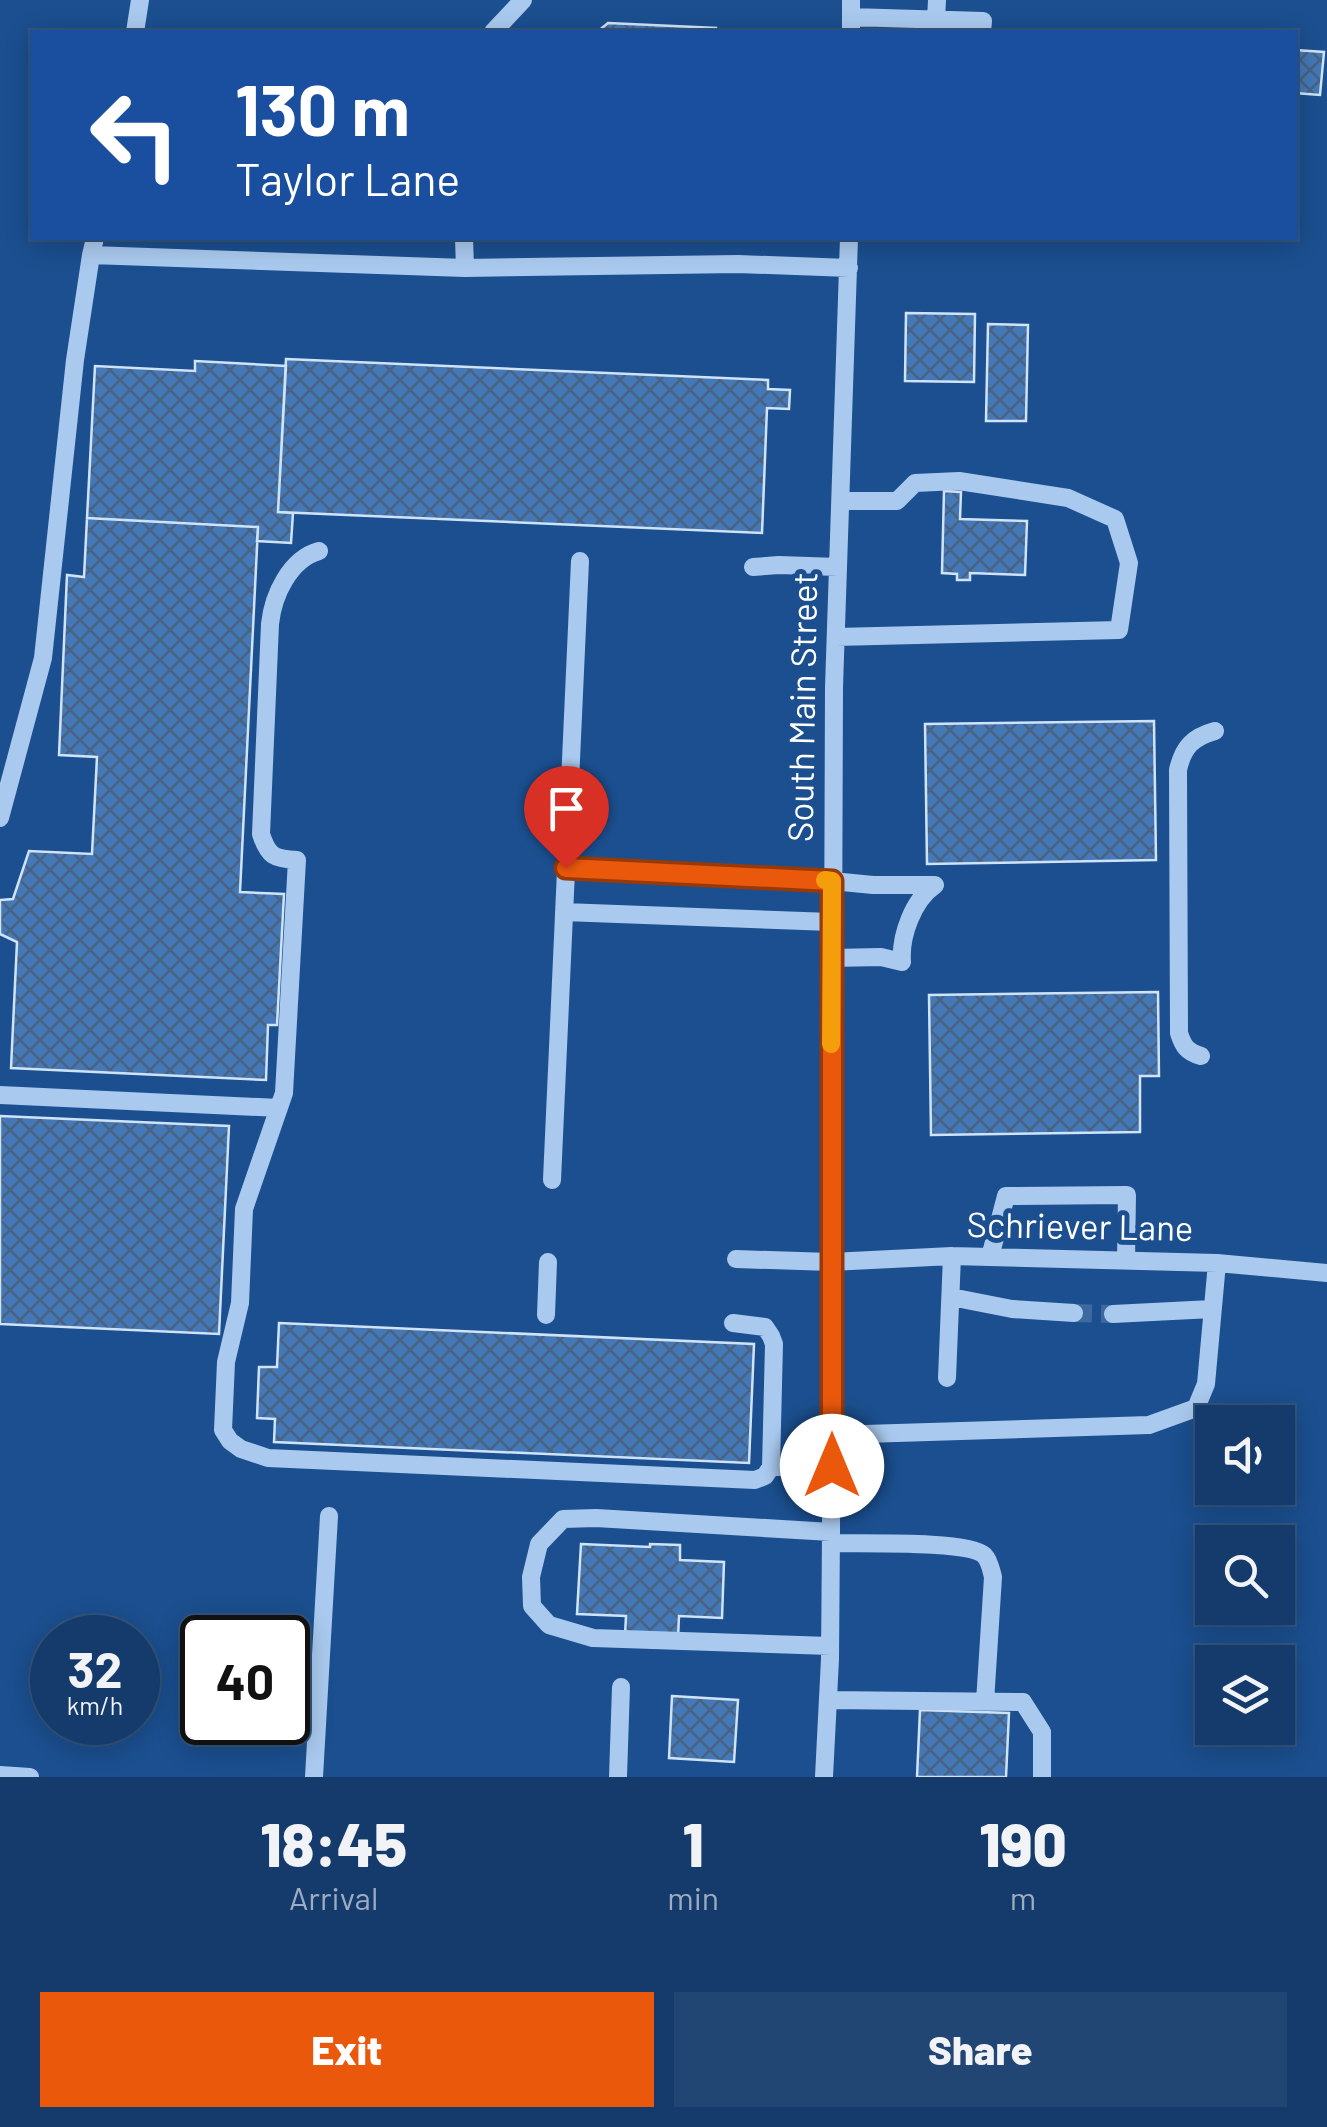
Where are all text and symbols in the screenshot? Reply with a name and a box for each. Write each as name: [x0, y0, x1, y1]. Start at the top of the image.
text: 130 m: [235, 66, 410, 150]
icon: left: [70, 70, 200, 200]
text: Taylor Lane: [235, 151, 460, 205]
street label: South Main Street: [778, 572, 824, 842]
pin: [524, 766, 609, 869]
icon: arrive: [539, 781, 594, 836]
street label: Schriever Lane: [966, 1202, 1194, 1248]
map controls: [1195, 1405, 1295, 1745]
button: sound: [1195, 1405, 1295, 1505]
position arrow: [780, 1414, 884, 1518]
button: search: [1195, 1525, 1295, 1625]
speed limit sign: 40: [180, 1615, 310, 1745]
text: 32: [67, 1638, 122, 1698]
button: layers: [1195, 1645, 1295, 1745]
text: km/h: [67, 1690, 123, 1720]
text: 18:45: [260, 1807, 407, 1879]
text: 1: [682, 1807, 704, 1879]
text: 190: [979, 1807, 1067, 1879]
text: Arrival: [289, 1878, 378, 1916]
text: min: [667, 1878, 719, 1916]
text: m: [1010, 1878, 1036, 1916]
button: Exit: [40, 1992, 654, 2107]
button: Share: [674, 1992, 1287, 2107]

